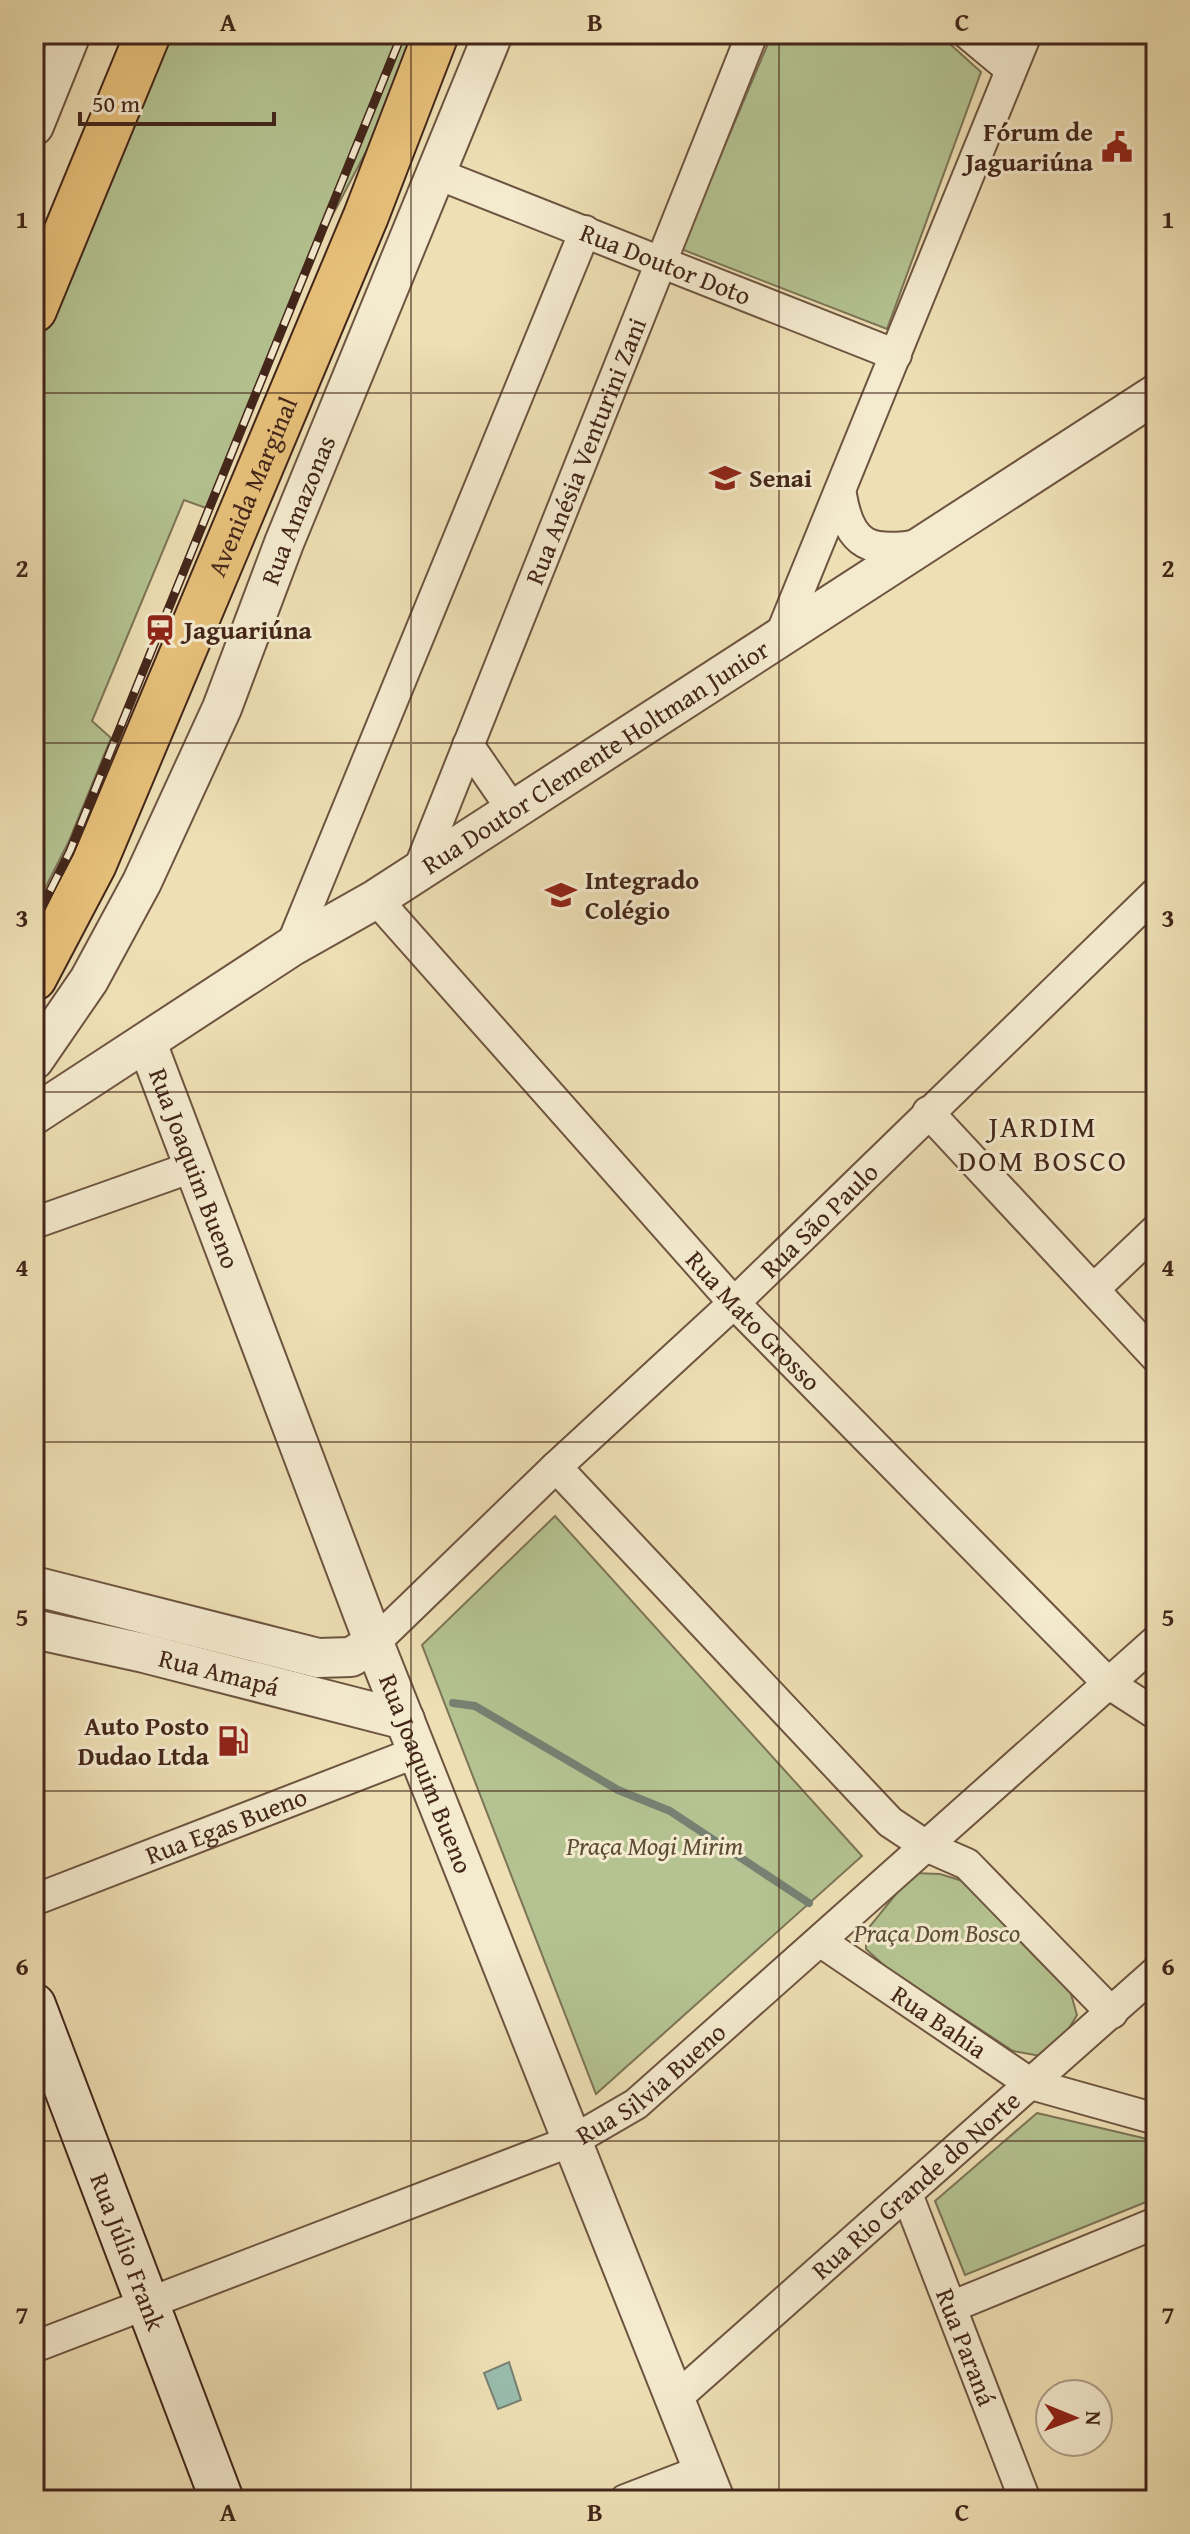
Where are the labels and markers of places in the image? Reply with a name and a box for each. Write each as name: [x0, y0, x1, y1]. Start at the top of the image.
place label: Fórum de Jaguariúna: [961, 112, 1094, 181]
public building icon: Fórum de Jaguariúna: [1100, 130, 1134, 164]
place label: Senai: [749, 458, 812, 497]
school or university icon: Senai: [708, 461, 742, 495]
place label: Jaguariúna: [180, 610, 313, 649]
station icon: Jaguariúna: [143, 613, 177, 647]
place label: Integrado Colégio: [585, 860, 699, 929]
school or university icon: Integrado Colégio: [544, 878, 578, 912]
place label: Auto Posto Dudao Ltda: [78, 1706, 210, 1775]
fuel station icon: Auto Posto Dudao Ltda: [216, 1724, 250, 1758]

